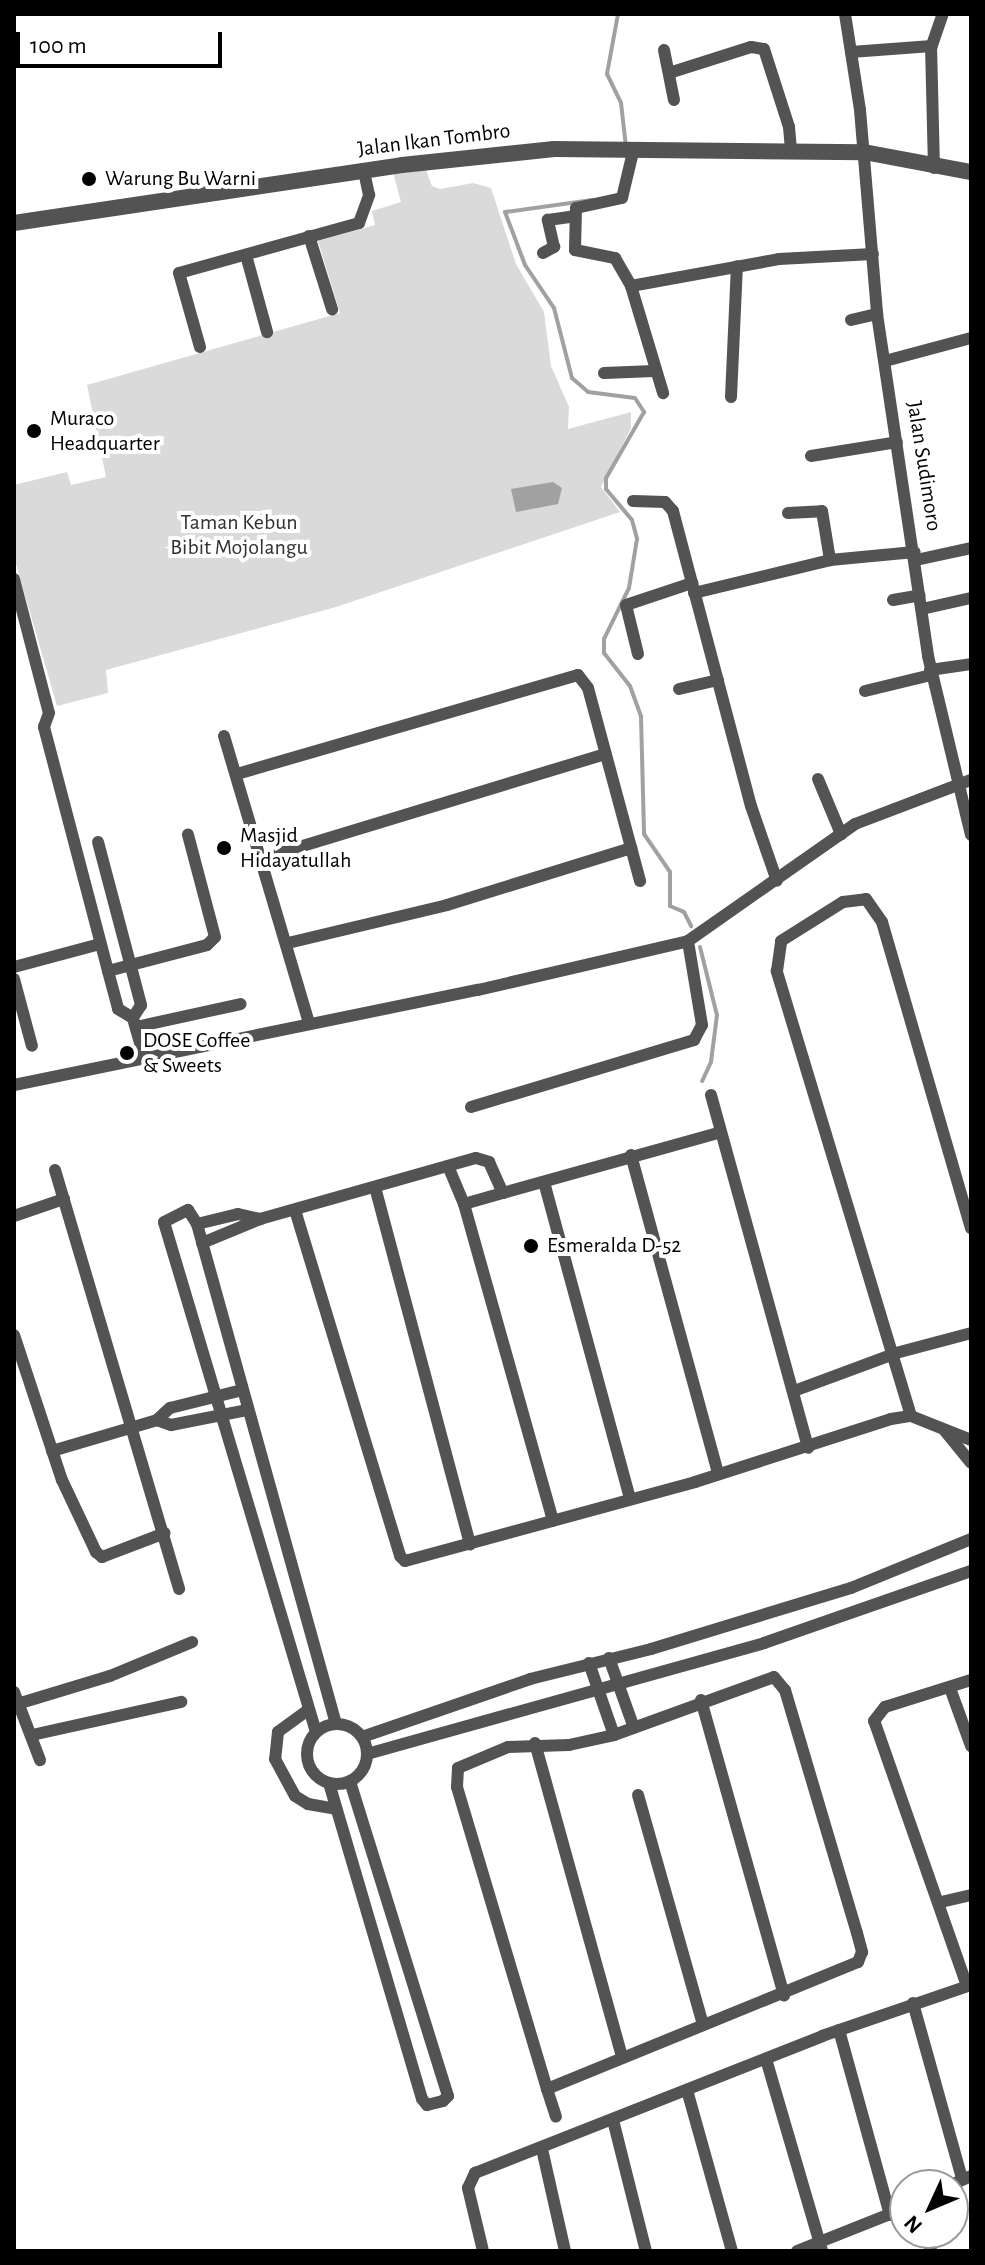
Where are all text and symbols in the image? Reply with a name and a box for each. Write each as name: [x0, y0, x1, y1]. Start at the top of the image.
scale bar: [20, 16, 226, 66]
text: 100 m: [30, 34, 87, 58]
street label: Jalan Ikan Tombro: [356, 118, 512, 162]
place label: Warung Bu Warni: [105, 166, 256, 192]
marker: Warung Bu Warni: [80, 170, 98, 188]
street label: Jalan Sudimoro: [901, 399, 947, 533]
place label: Muraco Headquarter: [50, 405, 160, 456]
marker: Muraco Headquarter: [25, 422, 43, 440]
park label: Taman Kebun Bibit Mojolangu: [170, 509, 308, 560]
place label: Masjid Hidayatullah: [240, 822, 352, 874]
marker: Masjid Hidayatullah: [215, 839, 233, 857]
place label: DOSE Coffee & Sweets: [143, 1027, 250, 1078]
marker: DOSE Coffee & Sweets: [118, 1044, 136, 1062]
place label: Esmeralda D-52: [547, 1233, 681, 1259]
marker: Esmeralda D-52: [522, 1237, 540, 1255]
north arrow: [889, 2169, 969, 2249]
text: N: [900, 2211, 926, 2237]

